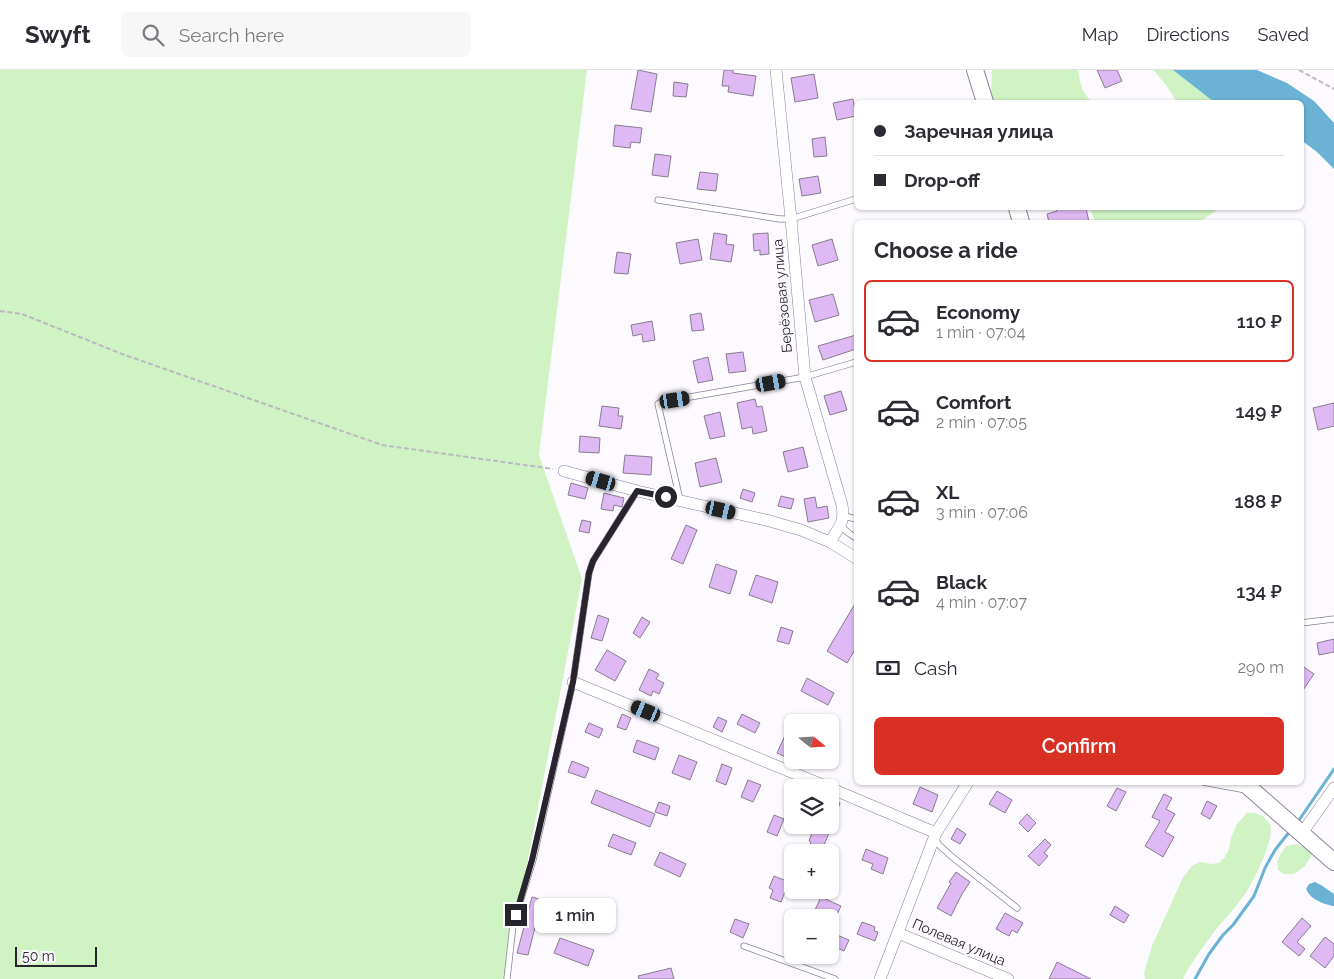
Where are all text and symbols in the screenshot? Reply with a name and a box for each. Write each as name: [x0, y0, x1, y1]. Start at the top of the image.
search box: [121, 12, 471, 57]
text: Swyft: [25, 20, 91, 49]
icon: search: [139, 21, 167, 49]
text: Search here: [179, 24, 284, 46]
text: Map: [1082, 24, 1118, 45]
text: Directions: [1146, 24, 1230, 45]
text: Saved: [1258, 24, 1309, 45]
text: Заречная улица: [904, 120, 1053, 142]
text: Drop-off: [904, 169, 980, 191]
text: Choose a ride: [874, 237, 1018, 263]
street label: Берёзовая улица: [769, 238, 795, 354]
icon: car: [876, 299, 921, 344]
text: Economy: [936, 301, 1020, 323]
text: 110 ₽: [1237, 310, 1282, 332]
text: 1 min · 07:04: [936, 323, 1025, 342]
car: [754, 373, 787, 393]
icon: car: [876, 389, 921, 434]
car: [659, 390, 690, 410]
text: Comfort: [936, 391, 1011, 413]
text: 149 ₽: [1235, 400, 1282, 422]
text: 2 min · 07:05: [936, 413, 1027, 432]
car: [584, 470, 617, 492]
icon: car: [876, 479, 921, 524]
text: XL: [936, 481, 959, 503]
route start: [655, 486, 677, 508]
text: 188 ₽: [1235, 490, 1282, 512]
car: [704, 499, 737, 521]
text: 3 min · 07:06: [936, 503, 1028, 522]
icon: car: [876, 569, 921, 614]
text: Black: [936, 571, 987, 593]
text: 134 ₽: [1236, 580, 1282, 602]
text: 4 min · 07:07: [936, 593, 1027, 612]
icon: cash: [874, 654, 902, 682]
text: Cash: [914, 657, 958, 679]
text: 290 m: [1238, 658, 1284, 677]
car: [629, 698, 662, 724]
north arrow: [784, 714, 839, 769]
map controls: [784, 714, 839, 964]
button: Confirm: [874, 717, 1284, 775]
button: layers: [784, 779, 839, 834]
button: +: [784, 844, 839, 899]
callout: 1 min: [534, 898, 616, 932]
route end: [505, 904, 527, 926]
text: 1 min: [555, 906, 595, 925]
button: −: [784, 909, 839, 964]
street label: Полевая улица: [910, 915, 1008, 969]
scale bar: [15, 944, 98, 967]
text: 50 m: [22, 948, 55, 964]

